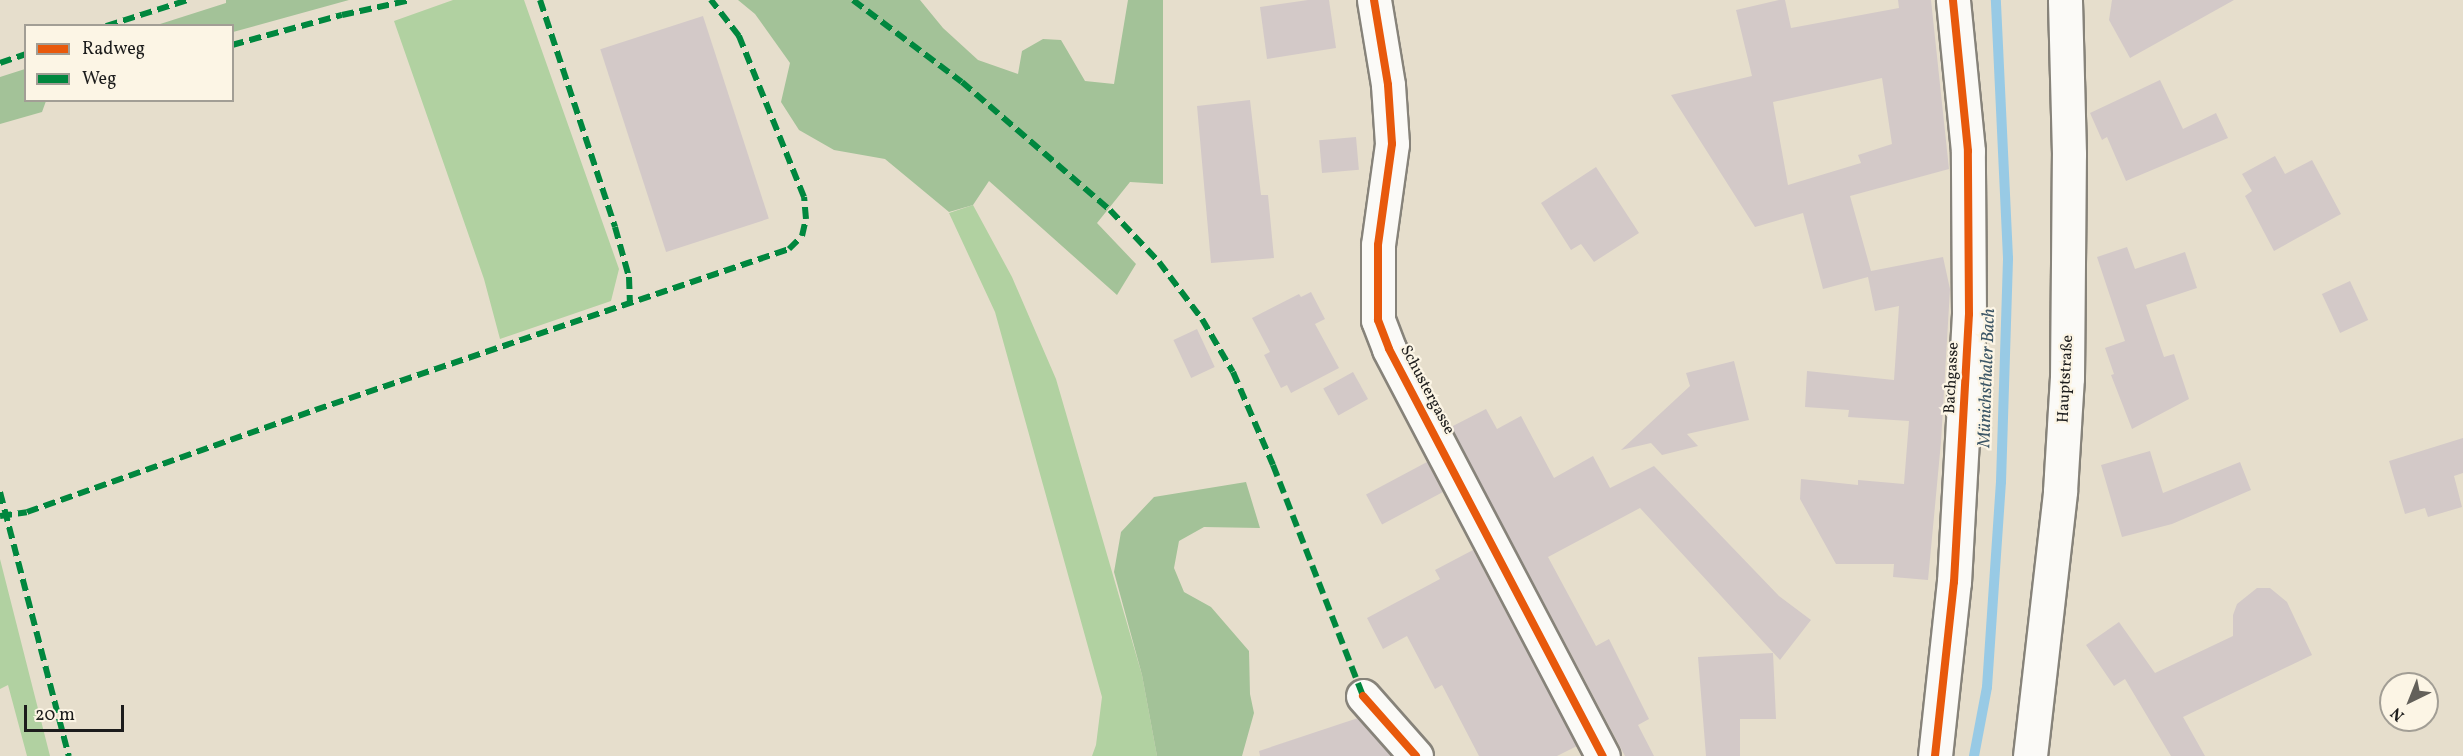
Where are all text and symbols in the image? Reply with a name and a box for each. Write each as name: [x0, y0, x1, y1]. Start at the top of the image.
legend: [24, 24, 234, 102]
text: Radweg: [82, 37, 145, 62]
text: Weg: [82, 67, 116, 92]
water label: Münichsthaler Bach: [1975, 308, 2001, 448]
street label: Hauptstraße: [2054, 335, 2078, 423]
street label: Schustergasse: [1395, 342, 1459, 438]
street label: Bachgasse: [1941, 342, 1963, 414]
north arrow: [2379, 672, 2439, 732]
scale bar: [27, 693, 128, 731]
text: N: [2386, 702, 2410, 726]
text: 20 m: [35, 703, 75, 728]

